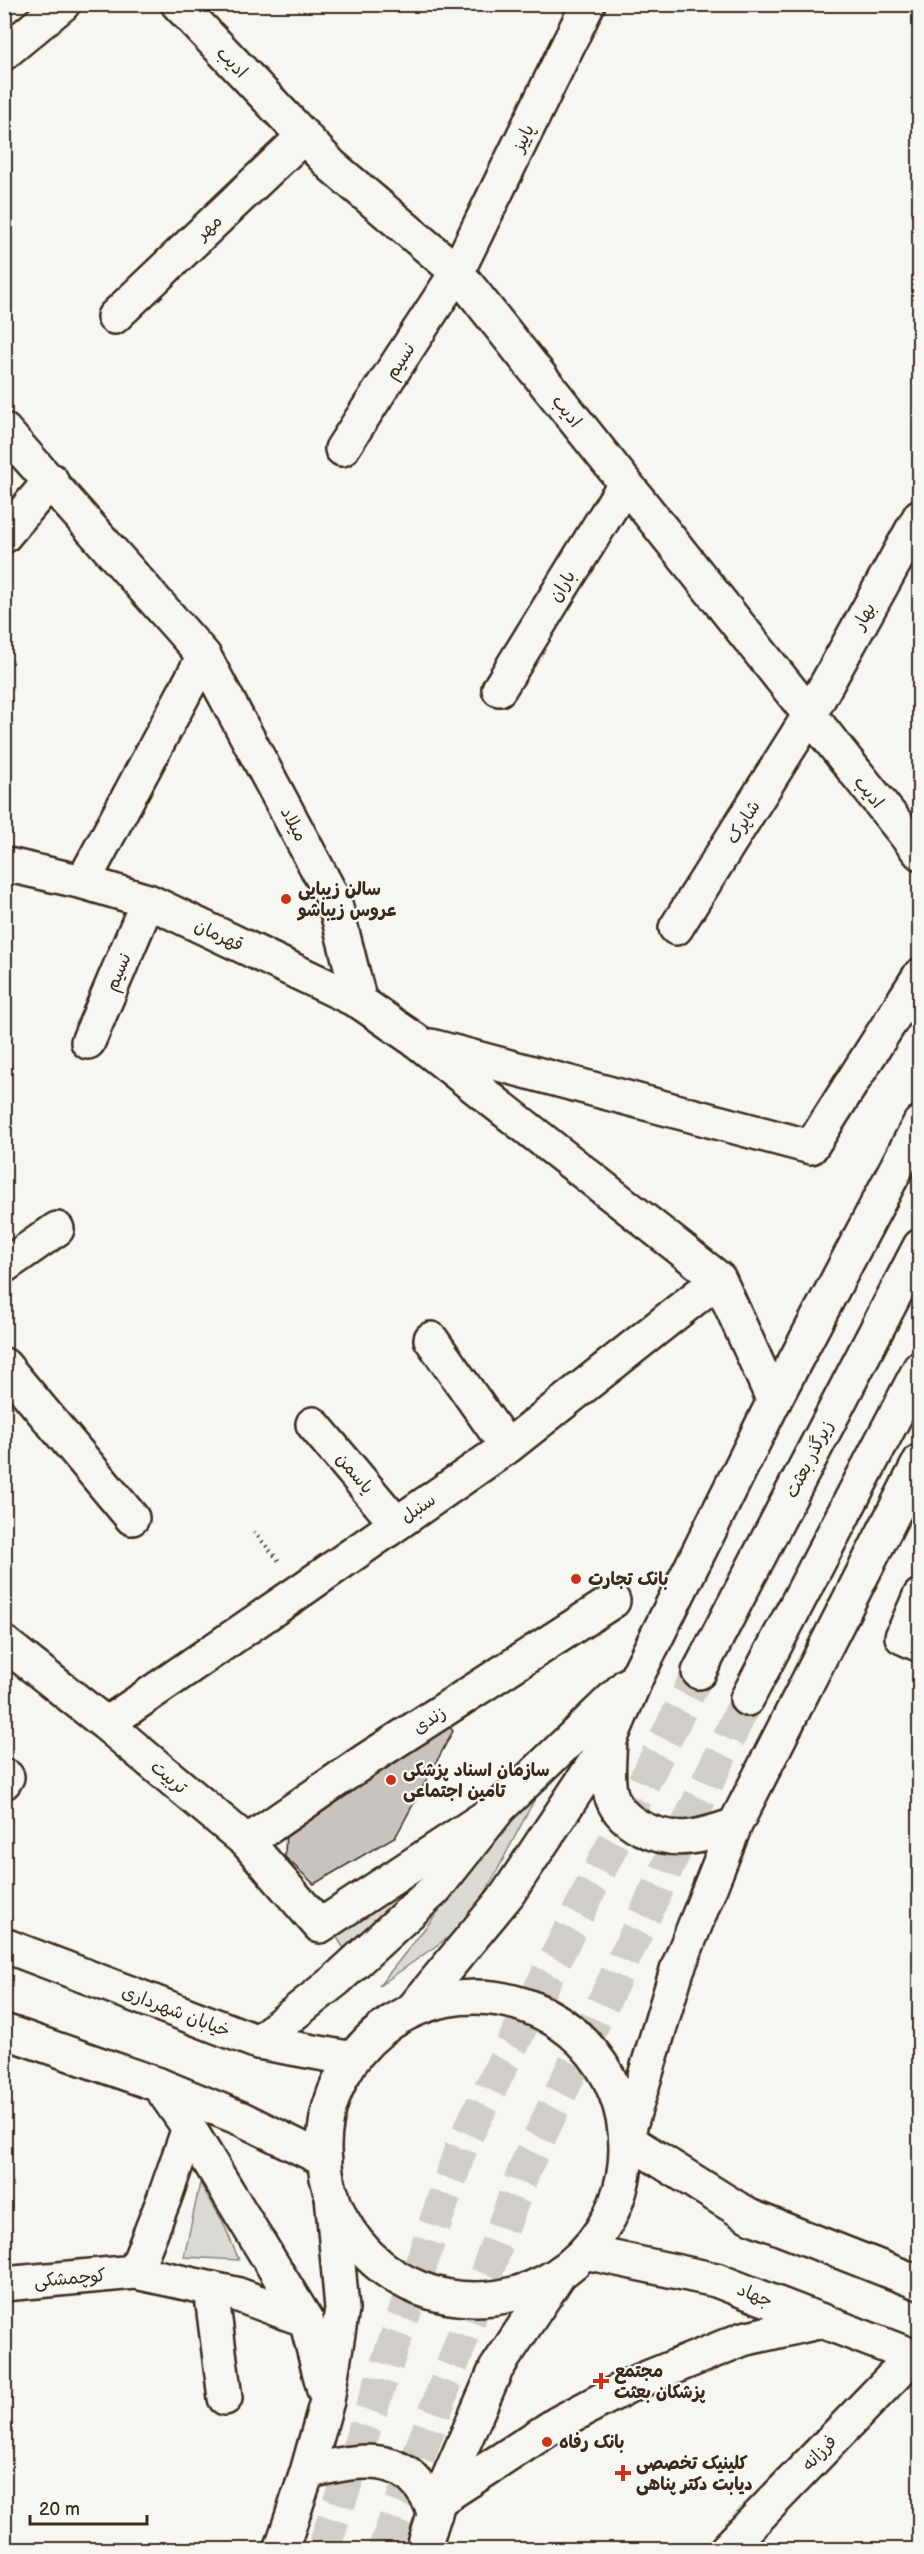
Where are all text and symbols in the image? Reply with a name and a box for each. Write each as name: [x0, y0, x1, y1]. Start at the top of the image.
street label: ادیب: [212, 42, 251, 82]
street label: پاییز: [507, 121, 540, 158]
street label: مهر: [191, 210, 227, 246]
street label: نسیم: [381, 339, 422, 385]
street label: ادیب: [547, 391, 586, 432]
street label: باران: [545, 567, 580, 606]
street label: بهار: [848, 599, 880, 635]
street label: ادیب: [849, 772, 888, 813]
street label: شاپرک: [722, 797, 766, 848]
street label: میلاد: [276, 803, 311, 845]
place label: سالن زیبایی عروس زیباشو: [296, 879, 397, 921]
marker: سالن زیبایی عروس زیباشو: [279, 892, 293, 906]
street label: قهرمان: [191, 915, 246, 956]
street label: نسیم: [101, 950, 139, 996]
street label: زیرگذر بعثت: [781, 1417, 838, 1501]
street label: یاسمن: [331, 1448, 378, 1498]
street label: سنبل: [397, 1489, 440, 1528]
place label: بانک تجارت: [588, 1569, 668, 1590]
marker: بانک تجارت: [569, 1572, 583, 1586]
street label: زندی: [409, 1702, 450, 1739]
street label: تربیت: [146, 1756, 192, 1799]
place label: سازمان اسناد پزشکی تامین اجتماعی: [403, 1760, 550, 1803]
marker: سازمان اسناد پزشکی تامین اجتماعی: [384, 1773, 398, 1787]
street label: خیابان شهرداری: [119, 1981, 233, 2042]
street label: کوچمشکی: [33, 2265, 107, 2293]
street label: جهاد: [734, 2279, 776, 2312]
place label: مجتمع پزشکان بعثت: [614, 2361, 706, 2404]
marker: مجتمع پزشکان بعثت: [592, 2372, 610, 2390]
street label: فرزانه: [797, 2431, 841, 2476]
place label: بانک رفاه: [559, 2432, 625, 2453]
marker: بانک رفاه: [540, 2435, 554, 2449]
place label: کلینیک تخصصی دیابت دکتر پناهی: [636, 2453, 753, 2496]
marker: کلینیک تخصصی دیابت دکتر پناهی: [614, 2464, 632, 2482]
scale bar: [30, 2488, 147, 2526]
text: 20 m: [39, 2499, 80, 2520]

